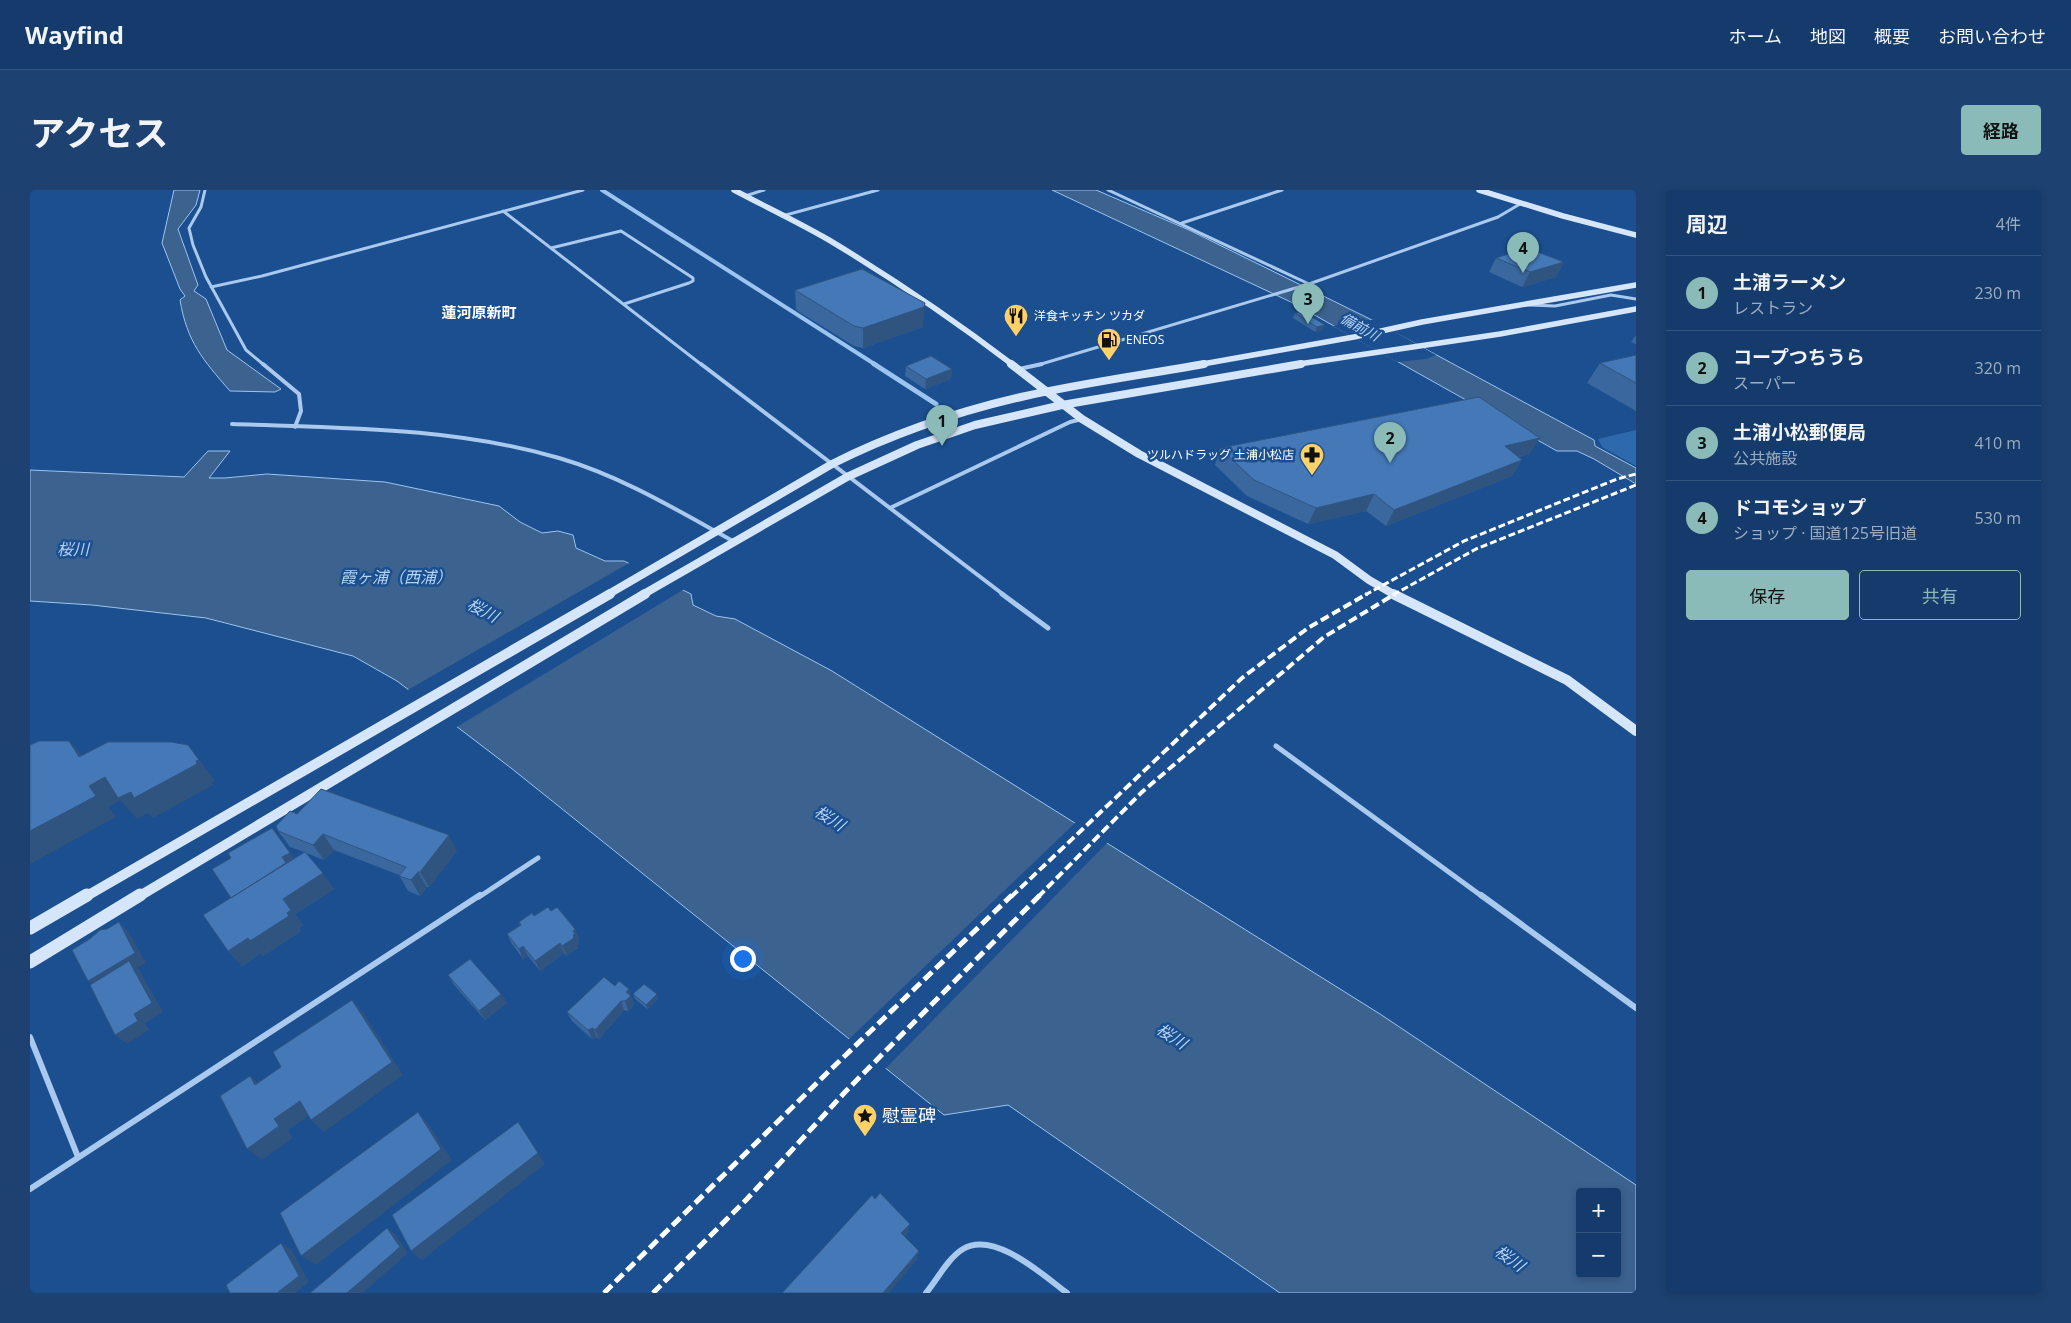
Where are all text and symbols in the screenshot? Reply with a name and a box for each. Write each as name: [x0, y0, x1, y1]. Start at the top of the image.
text: Wayfind: [25, 18, 124, 51]
text: ホーム: [1729, 24, 1782, 48]
text: 地図: [1810, 24, 1846, 48]
text: 概要: [1874, 24, 1910, 48]
text: お問い合わせ: [1938, 24, 2046, 48]
button: 経路: [1961, 105, 2041, 155]
text: アクセス: [30, 109, 168, 156]
text: 周辺: [1686, 210, 1728, 238]
text: 4件: [1996, 213, 2021, 235]
pin: 4: [1507, 232, 1539, 273]
text: 土浦ラーメン: [1733, 269, 1846, 295]
text: 1: [1697, 282, 1707, 304]
text: 230 m: [1975, 282, 2021, 304]
pin: 3: [1292, 283, 1324, 324]
text: レストラン: [1733, 297, 1813, 319]
district label: 蓮河原新町: [441, 302, 517, 322]
restaurant icon: 洋食キッチン ツカダ: [1003, 303, 1029, 337]
place label: 洋食キッチン ツカダ: [1034, 307, 1145, 324]
water label: 備前川: [1337, 308, 1385, 346]
fuel station icon: ENEOS: [1096, 327, 1122, 361]
place label: ENEOS: [1126, 331, 1164, 348]
text: コープつちうら: [1733, 344, 1865, 370]
text: 2: [1697, 357, 1707, 379]
text: 320 m: [1975, 357, 2021, 379]
text: スーパー: [1733, 372, 1797, 394]
pin: 1: [926, 405, 958, 446]
text: 土浦小松郵便局: [1733, 419, 1866, 445]
pin: 2: [1374, 422, 1406, 463]
text: 3: [1697, 432, 1707, 454]
text: 410 m: [1975, 432, 2021, 454]
pharmacy icon: ツルハドラッグ 土浦小松店: [1299, 442, 1325, 476]
place label: ツルハドラッグ 土浦小松店: [1147, 446, 1294, 463]
text: 公共施設: [1733, 447, 1797, 469]
text: ドコモショップ: [1733, 494, 1866, 520]
text: 4: [1697, 507, 1707, 529]
text: 530 m: [1975, 507, 2021, 529]
text: ショップ · 国道125号旧道: [1733, 522, 1917, 544]
water label: 桜川: [57, 538, 91, 560]
water label: 霞ヶ浦（西浦）: [340, 566, 452, 588]
button: 保存: [1686, 570, 1849, 620]
button: 共有: [1859, 570, 2021, 620]
water label: 桜川: [464, 593, 504, 628]
water label: 桜川: [811, 800, 851, 837]
your location: [730, 946, 756, 972]
water label: 桜川: [1153, 1018, 1193, 1055]
place icon: 慰霊碑: [852, 1103, 878, 1137]
place label: 慰霊碑: [882, 1103, 936, 1127]
map controls: [1576, 1188, 1621, 1278]
button: +: [1576, 1188, 1621, 1233]
button: −: [1576, 1233, 1621, 1278]
water label: 桜川: [1491, 1240, 1531, 1277]

